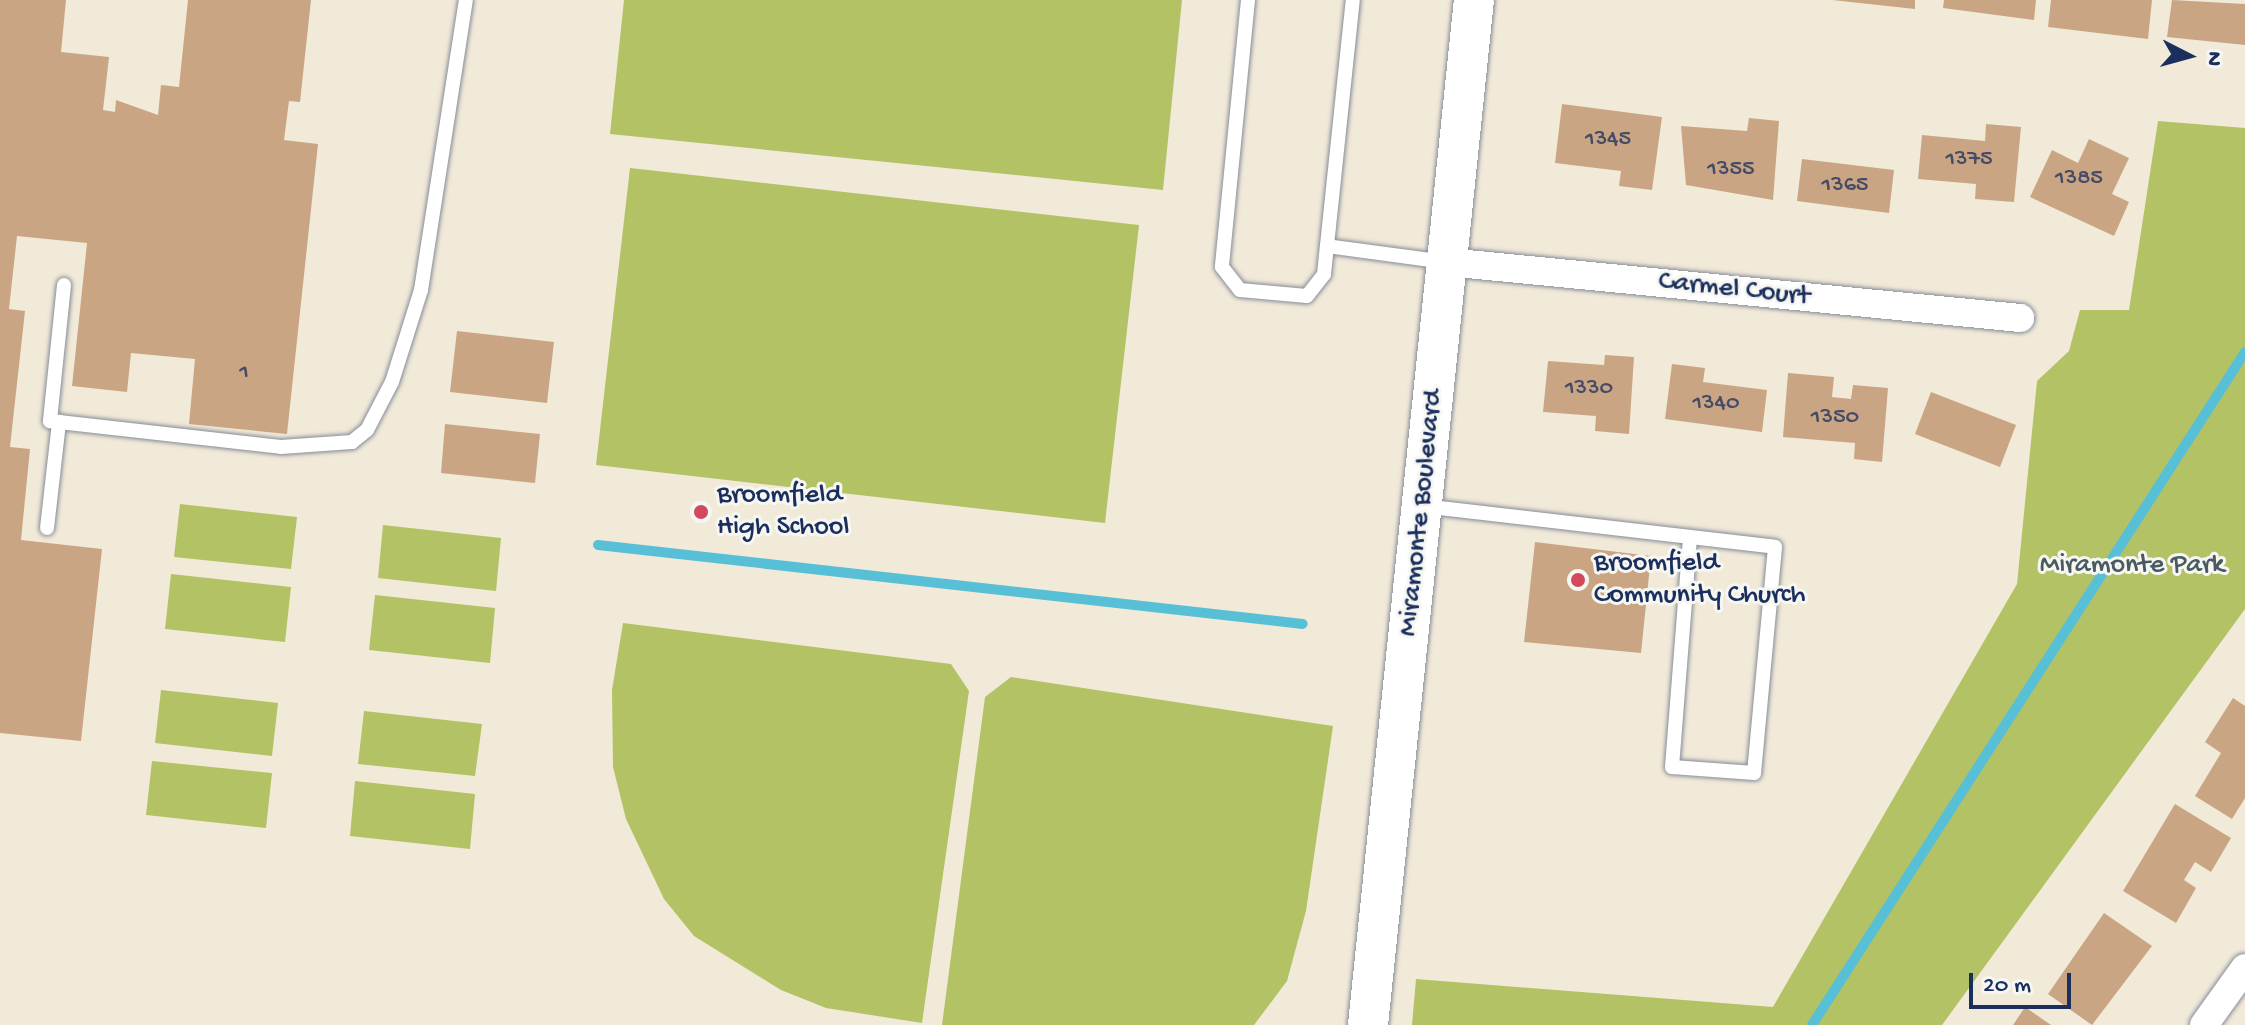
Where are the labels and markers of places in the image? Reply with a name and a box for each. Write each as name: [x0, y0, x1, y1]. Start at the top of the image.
place label: Broomfield High School: [717, 479, 849, 545]
marker: Broomfield High School: [692, 503, 710, 521]
place label: Broomfield Community Church: [1594, 547, 1806, 613]
marker: Broomfield Community Church: [1569, 571, 1587, 589]

